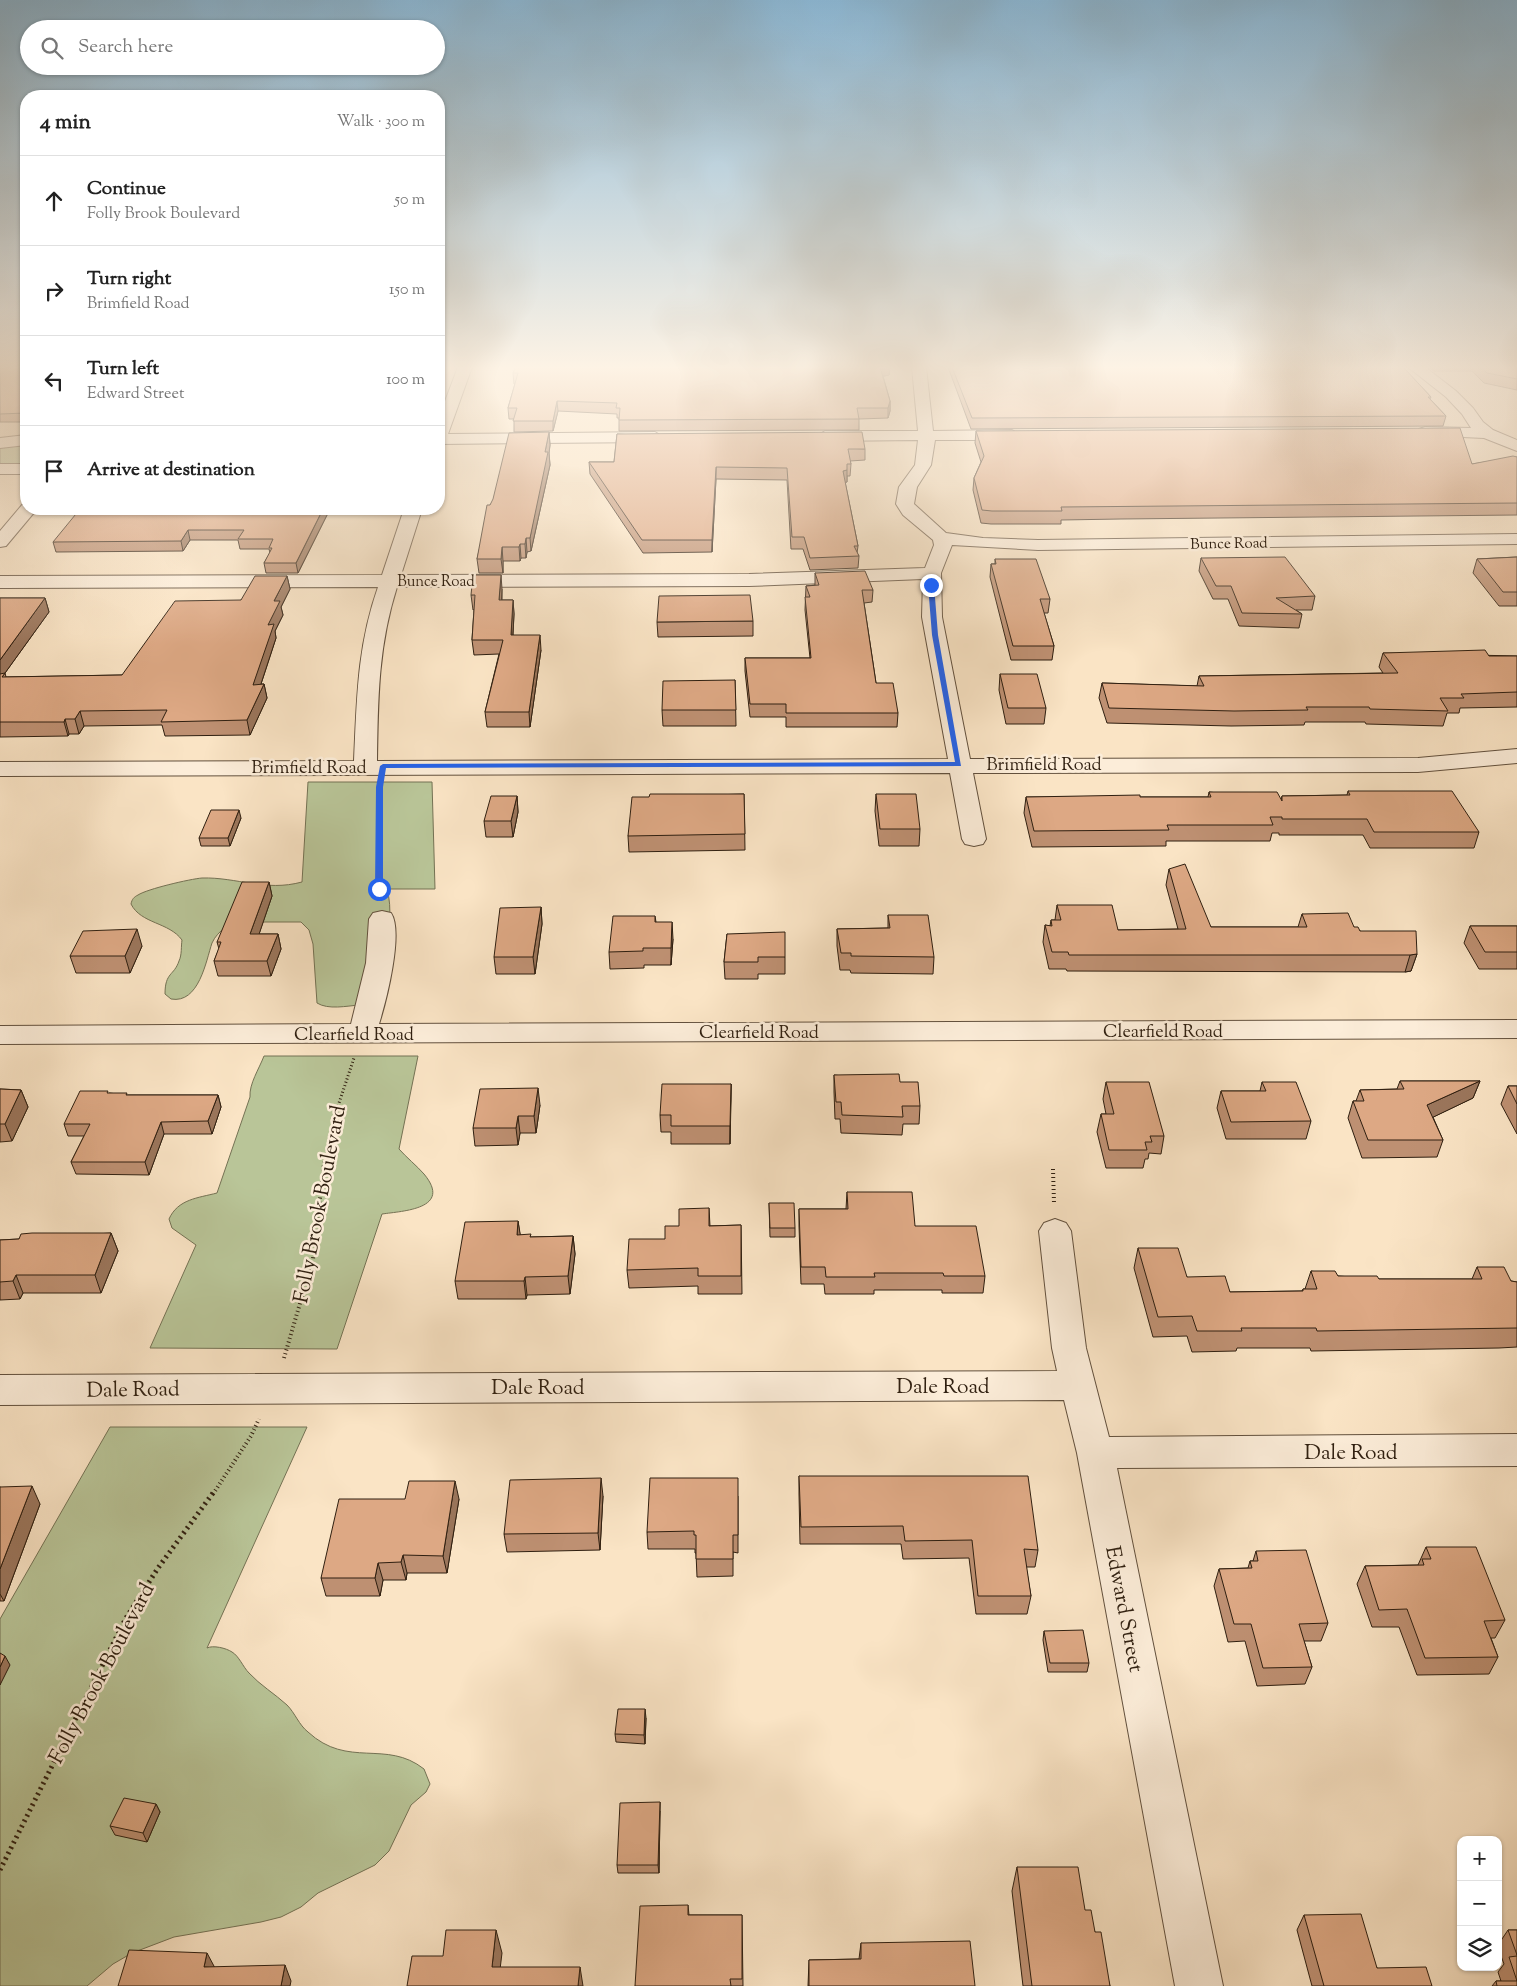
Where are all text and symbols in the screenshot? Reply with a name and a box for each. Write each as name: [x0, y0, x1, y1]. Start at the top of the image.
search box: [20, 20, 445, 75]
icon: search: [38, 34, 66, 62]
text: Search here: [78, 34, 173, 61]
text: 4 min: [40, 108, 91, 138]
text: Walk · 300 m: [337, 111, 425, 134]
text: Continue: [87, 176, 166, 203]
icon: ahead: [40, 187, 68, 215]
text: 50 m: [394, 189, 425, 212]
text: Folly Brook Boulevard: [87, 203, 240, 226]
text: Turn right: [87, 266, 171, 293]
icon: right: [40, 277, 68, 305]
text: 150 m: [389, 279, 425, 302]
text: Brimfield Road: [87, 293, 190, 316]
text: Turn left: [87, 356, 159, 383]
icon: left: [40, 367, 68, 395]
text: 100 m: [386, 369, 425, 392]
text: Edward Street: [87, 383, 184, 406]
icon: arrive: [40, 457, 68, 485]
text: Arrive at destination: [87, 457, 255, 484]
street label: Bunce Road: [1190, 533, 1268, 556]
street label: Bunce Road: [397, 572, 475, 593]
route end: [920, 574, 943, 597]
street label: Brimfield Road: [986, 753, 1102, 779]
street label: Brimfield Road: [251, 756, 367, 782]
route start: [368, 878, 391, 901]
street label: Clearfield Road: [1103, 1020, 1223, 1046]
street label: Clearfield Road: [699, 1021, 819, 1047]
street label: Clearfield Road: [294, 1023, 414, 1049]
street label: Folly Brook Boulevard: [287, 1103, 355, 1306]
street label: Dale Road: [896, 1373, 990, 1403]
street label: Dale Road: [491, 1374, 585, 1404]
street label: Dale Road: [86, 1375, 180, 1407]
street label: Dale Road: [1304, 1439, 1398, 1469]
street label: Edward Street: [1096, 1544, 1150, 1675]
street label: Folly Brook Boulevard: [42, 1578, 163, 1770]
map controls: [1457, 1836, 1502, 1971]
button: +: [1457, 1836, 1502, 1881]
button: −: [1457, 1881, 1502, 1926]
button: layers: [1457, 1926, 1502, 1971]

